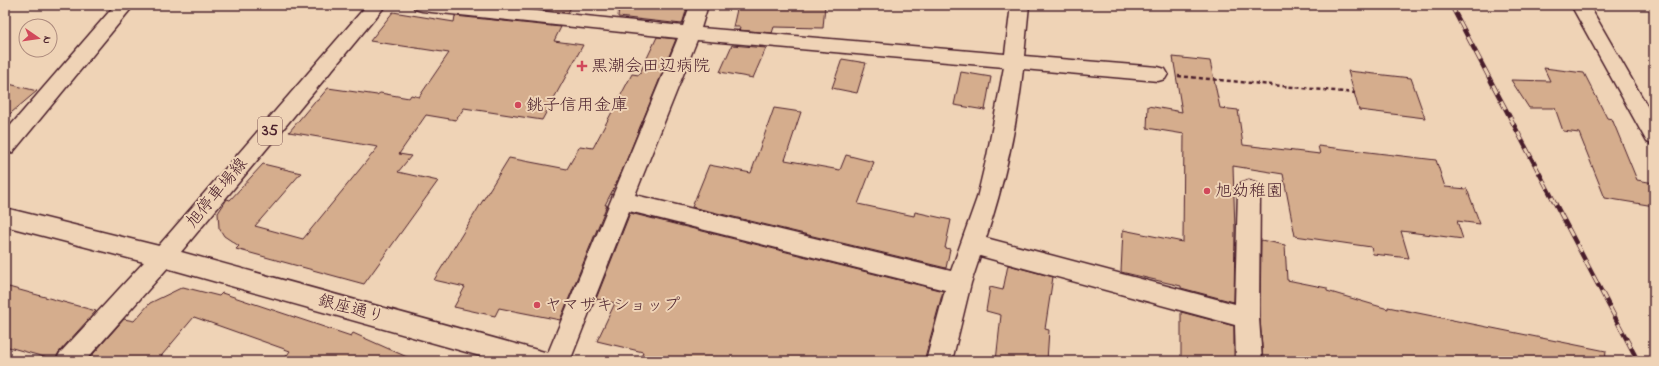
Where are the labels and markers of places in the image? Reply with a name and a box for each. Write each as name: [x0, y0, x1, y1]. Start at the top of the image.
place label: 黒潮会田辺病院: [591, 54, 710, 79]
marker: 黒潮会田辺病院: [576, 60, 588, 72]
place label: 銚子信用金庫: [526, 93, 628, 118]
marker: 銚子信用金庫: [513, 100, 523, 110]
place label: 旭幼稚園: [1215, 179, 1283, 204]
marker: 旭幼稚園: [1202, 186, 1212, 196]
place label: ヤマザキショップ: [545, 293, 680, 318]
marker: ヤマザキショップ: [532, 300, 542, 310]

